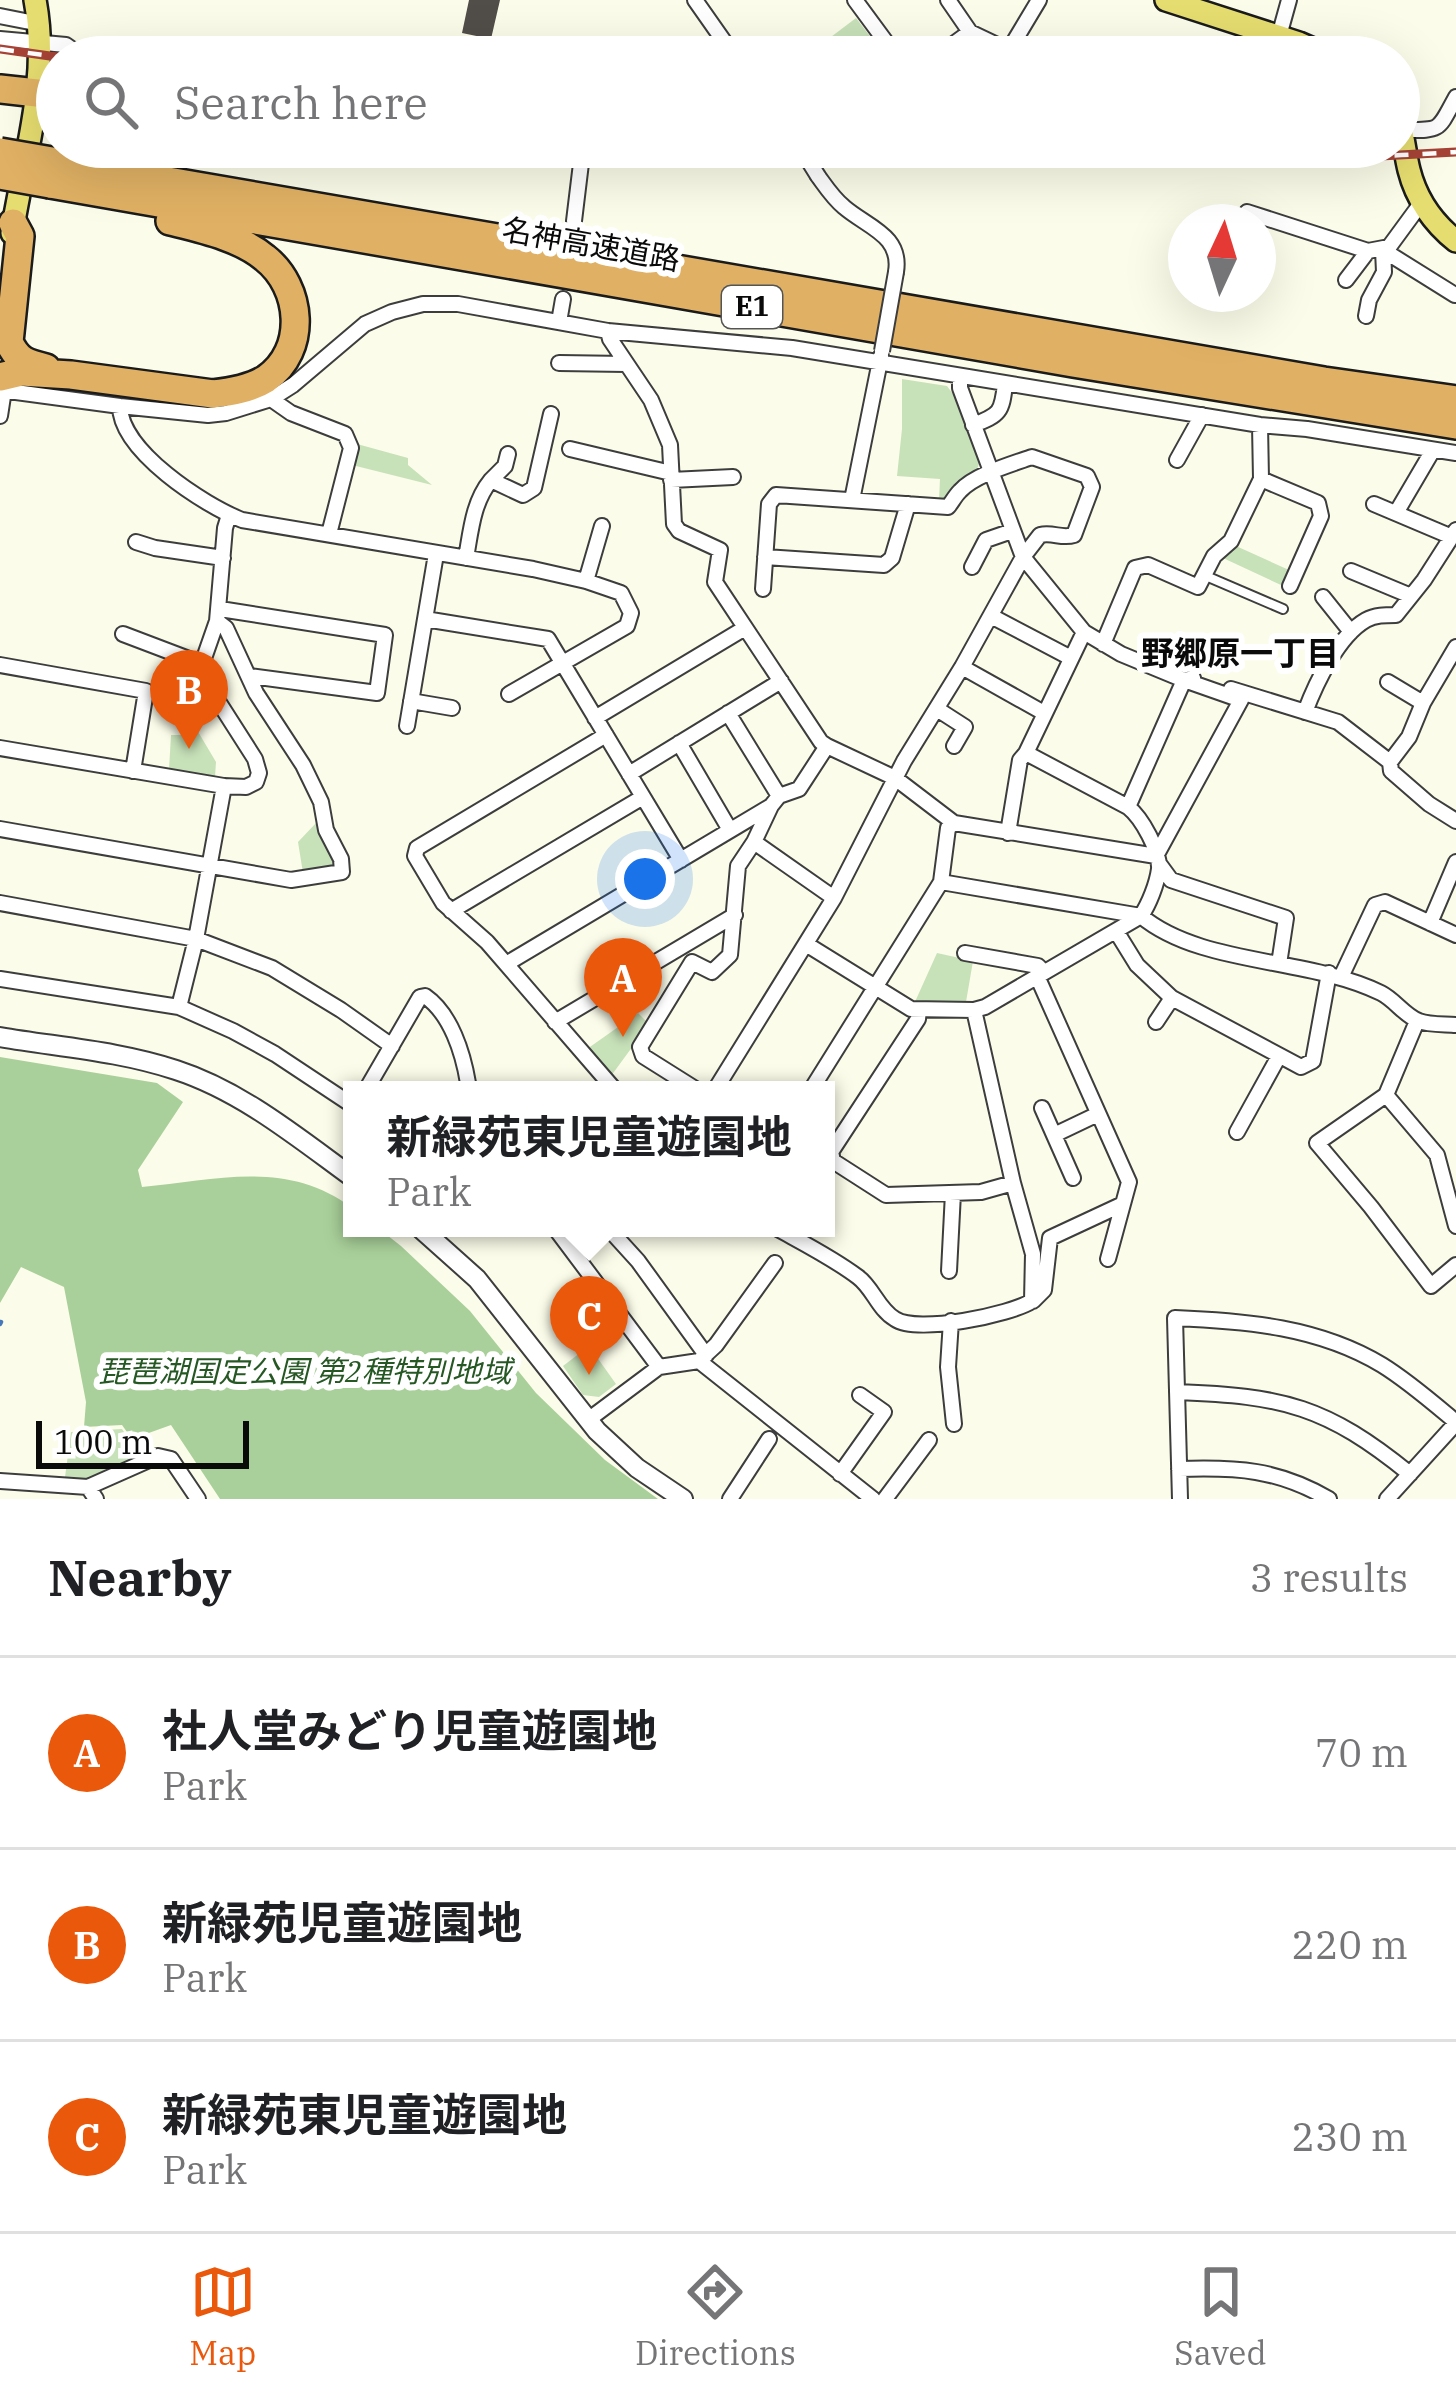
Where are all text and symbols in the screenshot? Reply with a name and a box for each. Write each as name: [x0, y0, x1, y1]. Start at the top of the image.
search box: [36, 36, 1420, 168]
icon: search: [78, 69, 144, 135]
text: Search here: [174, 73, 428, 131]
north arrow: [1168, 204, 1276, 312]
street label: 名神高速道路: [499, 209, 683, 278]
road number: E1: [722, 286, 782, 328]
district label: 野郷原一丁目: [1141, 631, 1339, 674]
pin: B: [150, 650, 228, 749]
your location: [615, 849, 675, 909]
pin: A: [584, 938, 662, 1037]
popup: [343, 1081, 835, 1237]
text: 新緑苑東児童遊園地: [386, 1107, 792, 1165]
text: Park: [386, 1166, 472, 1217]
pin: C: [550, 1276, 628, 1375]
park label: 琵琶湖国定公園 第2種特別地域: [99, 1351, 515, 1390]
scale bar: [36, 1415, 249, 1468]
text: 100 m: [54, 1420, 153, 1463]
text: Nearby: [48, 1544, 232, 1610]
text: 3 results: [1250, 1552, 1408, 1603]
text: 社人堂みどり児童遊園地: [162, 1701, 657, 1759]
text: A: [73, 1727, 101, 1778]
text: 70 m: [1315, 1727, 1408, 1778]
text: Park: [162, 1760, 247, 1811]
text: 新緑苑児童遊園地: [162, 1893, 522, 1951]
text: B: [73, 1919, 101, 1970]
text: 220 m: [1292, 1919, 1408, 1970]
text: Park: [162, 1952, 247, 2003]
text: 新緑苑東児童遊園地: [162, 2085, 567, 2143]
text: C: [74, 2111, 100, 2162]
text: 230 m: [1292, 2111, 1408, 2162]
text: Park: [162, 2144, 247, 2195]
tab: Map: [189, 2259, 256, 2374]
tab: Directions: [635, 2259, 796, 2374]
tab: Saved: [1174, 2259, 1267, 2374]

